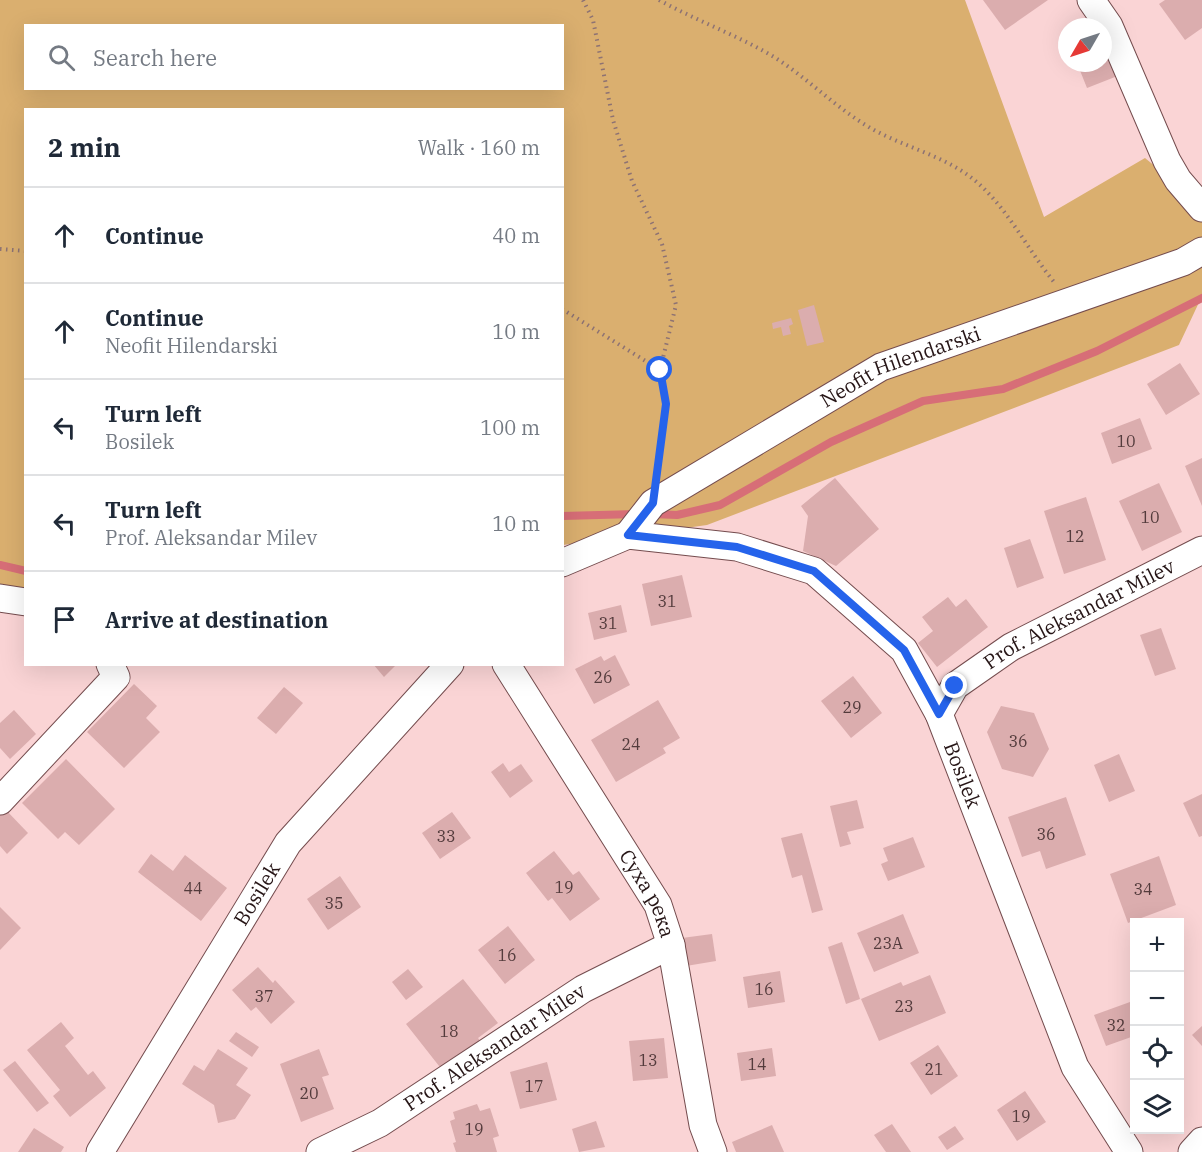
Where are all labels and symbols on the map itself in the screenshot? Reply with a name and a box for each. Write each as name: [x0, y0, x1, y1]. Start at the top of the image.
north arrow: [1058, 18, 1112, 72]
street label: Neofit Hilendarski: [815, 319, 984, 413]
route start: [646, 356, 672, 382]
house number: 10: [1116, 431, 1136, 451]
house number: 10: [1140, 507, 1160, 527]
house number: 12: [1065, 526, 1085, 546]
street label: Prof. Aleksandar Milev: [978, 552, 1179, 675]
house number: 31: [657, 591, 677, 611]
house number: 31: [598, 613, 618, 633]
house number: 26: [593, 667, 613, 687]
route end: [941, 672, 967, 698]
house number: 29: [842, 697, 862, 717]
house number: 36: [1008, 731, 1028, 751]
house number: 24: [621, 734, 641, 754]
street label: Bosilek: [938, 738, 988, 812]
house number: 36: [1036, 824, 1056, 844]
house number: 33: [436, 826, 456, 846]
street label: Суха река: [613, 844, 682, 941]
street label: Bosilek: [227, 857, 286, 930]
house number: 19: [554, 877, 574, 897]
house number: 44: [183, 878, 203, 898]
house number: 34: [1133, 879, 1153, 899]
house number: 35: [324, 893, 344, 913]
house number: 23А: [873, 933, 903, 953]
house number: 16: [497, 945, 517, 965]
street label: Prof. Aleksandar Milev: [398, 977, 591, 1117]
house number: 16: [754, 979, 774, 999]
house number: 37: [254, 986, 274, 1006]
house number: 23: [894, 996, 914, 1016]
house number: 32: [1106, 1015, 1126, 1035]
house number: 18: [439, 1021, 459, 1041]
house number: 13: [638, 1050, 658, 1070]
house number: 14: [747, 1054, 767, 1074]
house number: 21: [924, 1059, 944, 1079]
house number: 17: [524, 1076, 544, 1096]
house number: 20: [299, 1083, 319, 1103]
house number: 19: [1011, 1106, 1031, 1126]
house number: 19: [464, 1119, 484, 1139]

